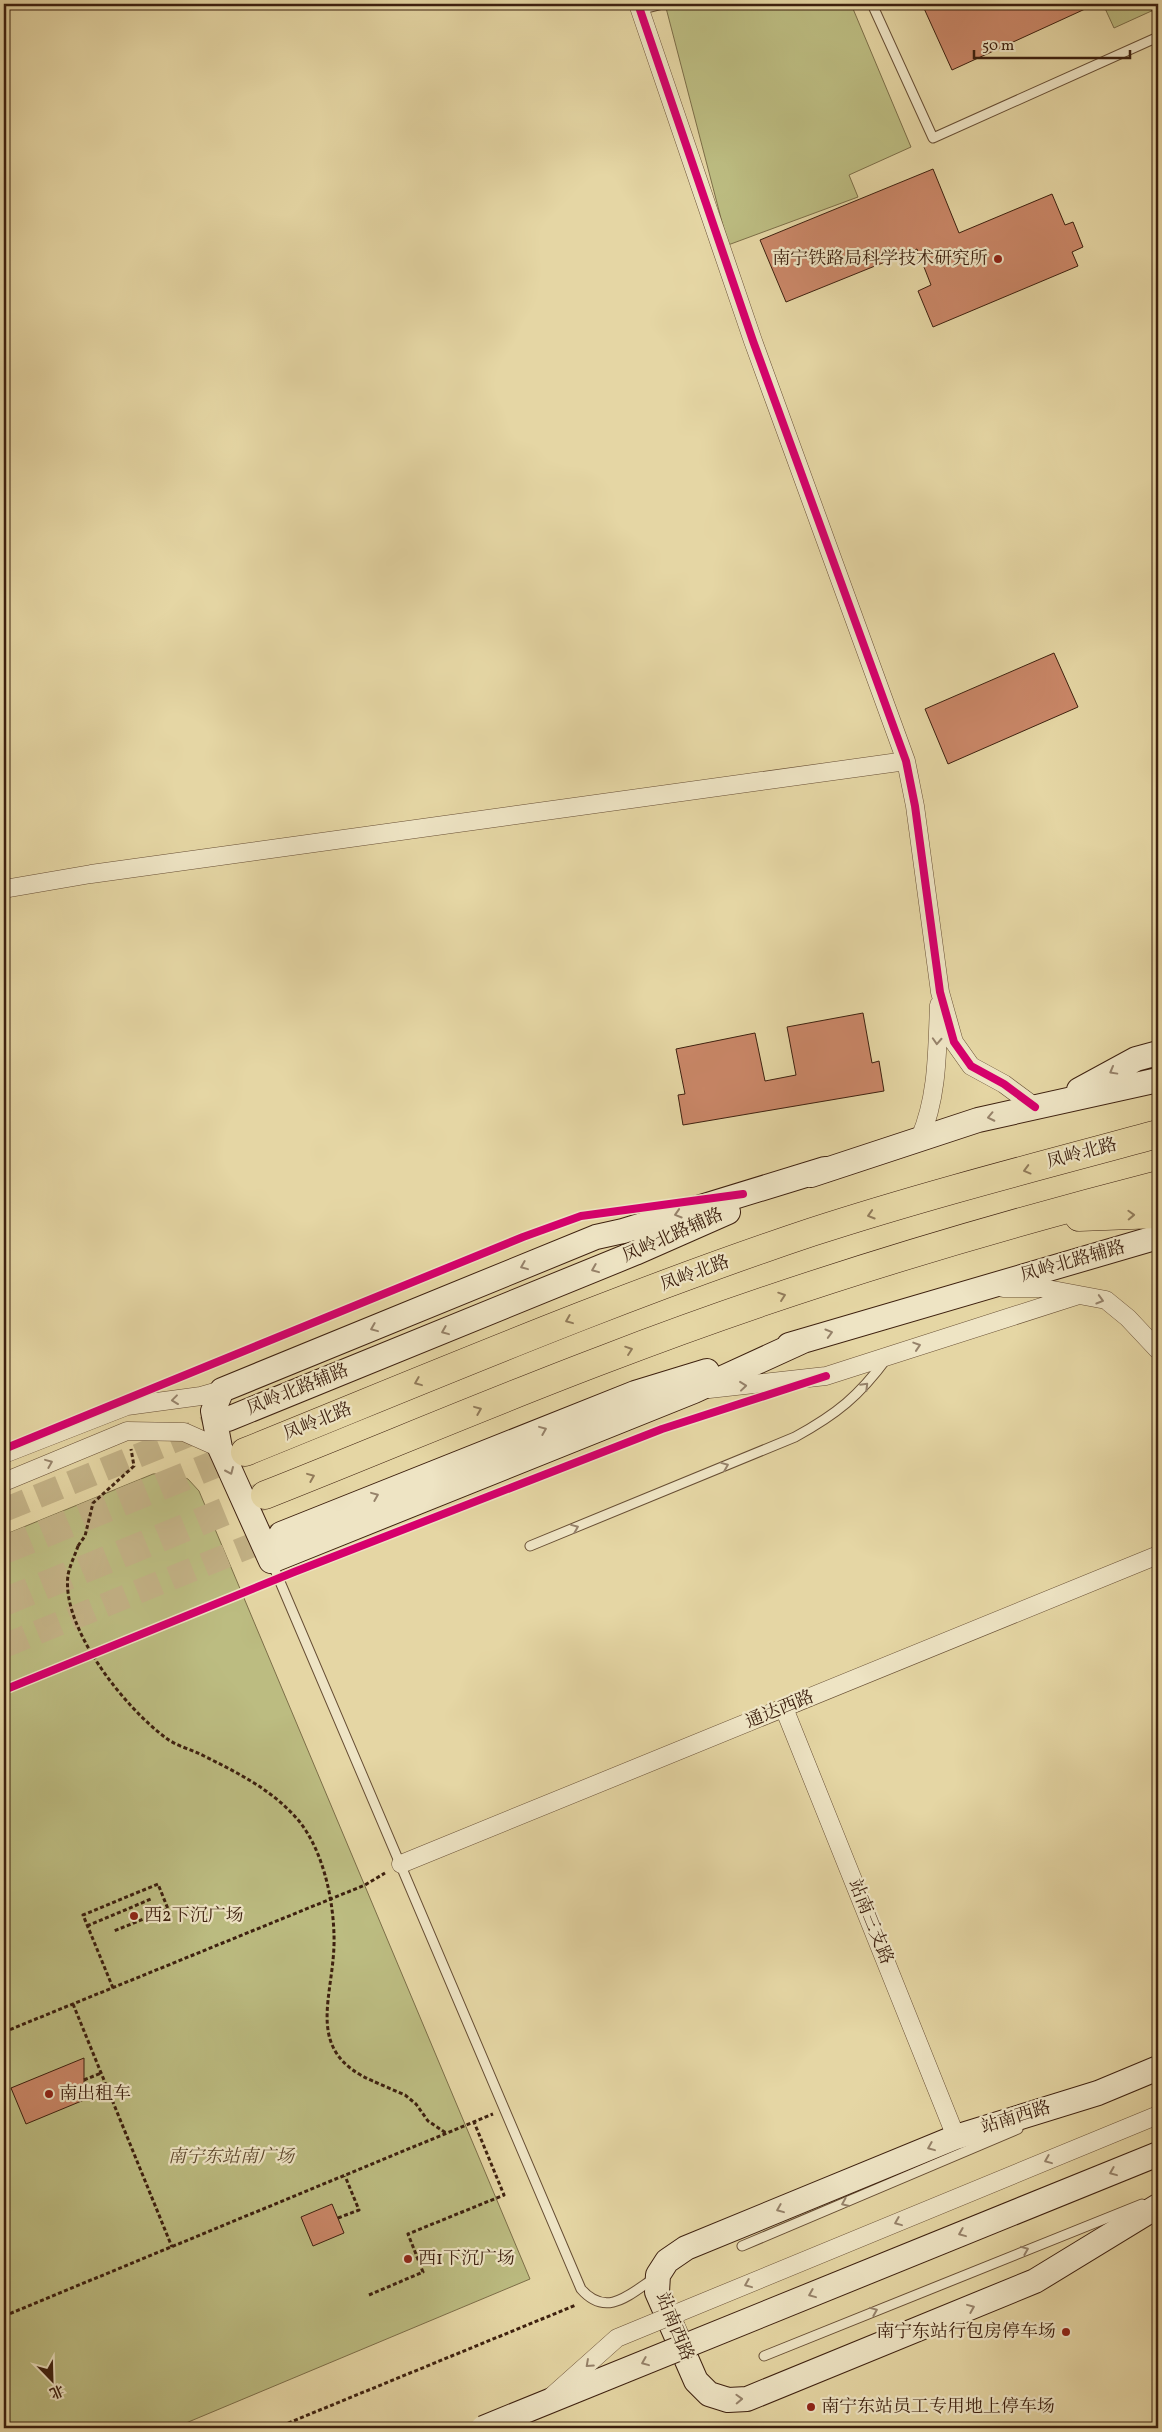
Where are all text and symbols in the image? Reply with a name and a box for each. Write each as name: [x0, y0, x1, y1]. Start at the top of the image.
scale bar: [974, 28, 1131, 60]
text: 50 m: [982, 36, 1014, 57]
place label: 南宁铁路局科学技术研究所: [772, 247, 988, 272]
marker: 南宁铁路局科学技术研究所: [992, 253, 1004, 265]
one-way arrow: [932, 1037, 943, 1045]
one-way arrow: [1110, 1065, 1119, 1075]
one-way arrow: [987, 1111, 996, 1122]
street label: 凤岭北路: [1044, 1133, 1120, 1175]
one-way arrow: [1023, 1164, 1031, 1174]
street label: 凤岭北路辅路: [619, 1203, 727, 1269]
one-way arrow: [674, 1208, 682, 1218]
one-way arrow: [867, 1209, 875, 1219]
one-way arrow: [1128, 1210, 1136, 1220]
street label: 凤岭北路辅路: [1018, 1235, 1128, 1289]
street label: 凤岭北路: [657, 1250, 733, 1298]
one-way arrow: [520, 1260, 529, 1270]
one-way arrow: [591, 1263, 600, 1274]
one-way arrow: [777, 1292, 786, 1302]
one-way arrow: [1095, 1294, 1104, 1304]
one-way arrow: [565, 1314, 574, 1325]
one-way arrow: [370, 1321, 379, 1332]
one-way arrow: [441, 1325, 449, 1335]
one-way arrow: [825, 1328, 834, 1339]
one-way arrow: [912, 1342, 921, 1352]
one-way arrow: [624, 1346, 633, 1356]
street label: 凤岭北路辅路: [243, 1358, 353, 1422]
one-way arrow: [414, 1375, 423, 1386]
one-way arrow: [739, 1381, 747, 1392]
one-way arrow: [859, 1383, 868, 1392]
one-way arrow: [170, 1394, 179, 1404]
street label: 凤岭北路: [280, 1397, 356, 1447]
one-way arrow: [473, 1406, 481, 1416]
one-way arrow: [538, 1426, 547, 1436]
one-way arrow: [44, 1459, 53, 1470]
one-way arrow: [720, 1461, 729, 1472]
one-way arrow: [224, 1466, 235, 1475]
one-way arrow: [306, 1473, 314, 1483]
one-way arrow: [371, 1492, 379, 1502]
one-way arrow: [570, 1523, 579, 1534]
street label: 通达西路: [742, 1685, 818, 1735]
street label: 站南三支路: [842, 1876, 898, 1968]
place label: 西2下沉广场: [144, 1904, 244, 1929]
marker: 西2下沉广场: [128, 1910, 140, 1922]
place label: 南出租车: [59, 2082, 131, 2107]
marker: 南出租车: [43, 2088, 55, 2100]
street label: 站南西路: [978, 2096, 1054, 2140]
one-way arrow: [927, 2141, 935, 2151]
park label: 南宁东站南广场: [168, 2145, 296, 2170]
one-way arrow: [1045, 2154, 1053, 2164]
one-way arrow: [1109, 2166, 1118, 2176]
one-way arrow: [841, 2197, 850, 2208]
one-way arrow: [776, 2203, 785, 2213]
one-way arrow: [894, 2216, 903, 2226]
one-way arrow: [959, 2227, 967, 2237]
one-way arrow: [1020, 2246, 1029, 2256]
place label: 西1下沉广场: [418, 2247, 515, 2272]
marker: 西1下沉广场: [402, 2253, 414, 2265]
one-way arrow: [744, 2278, 753, 2288]
one-way arrow: [808, 2288, 817, 2298]
street label: 站南西路: [649, 2289, 699, 2365]
one-way arrow: [966, 2303, 975, 2314]
one-way arrow: [869, 2307, 878, 2318]
place label: 南宁东站行包房停车场: [876, 2320, 1056, 2345]
marker: 南宁东站行包房停车场: [1060, 2326, 1072, 2338]
north arrow: [28, 2354, 78, 2404]
one-way arrow: [641, 2356, 650, 2366]
one-way arrow: [585, 2358, 594, 2367]
text: 北: [46, 2379, 67, 2402]
one-way arrow: [735, 2394, 743, 2405]
place label: 南宁东站员工专用地上停车场: [821, 2395, 1055, 2420]
marker: 南宁东站员工专用地上停车场: [805, 2401, 817, 2413]

